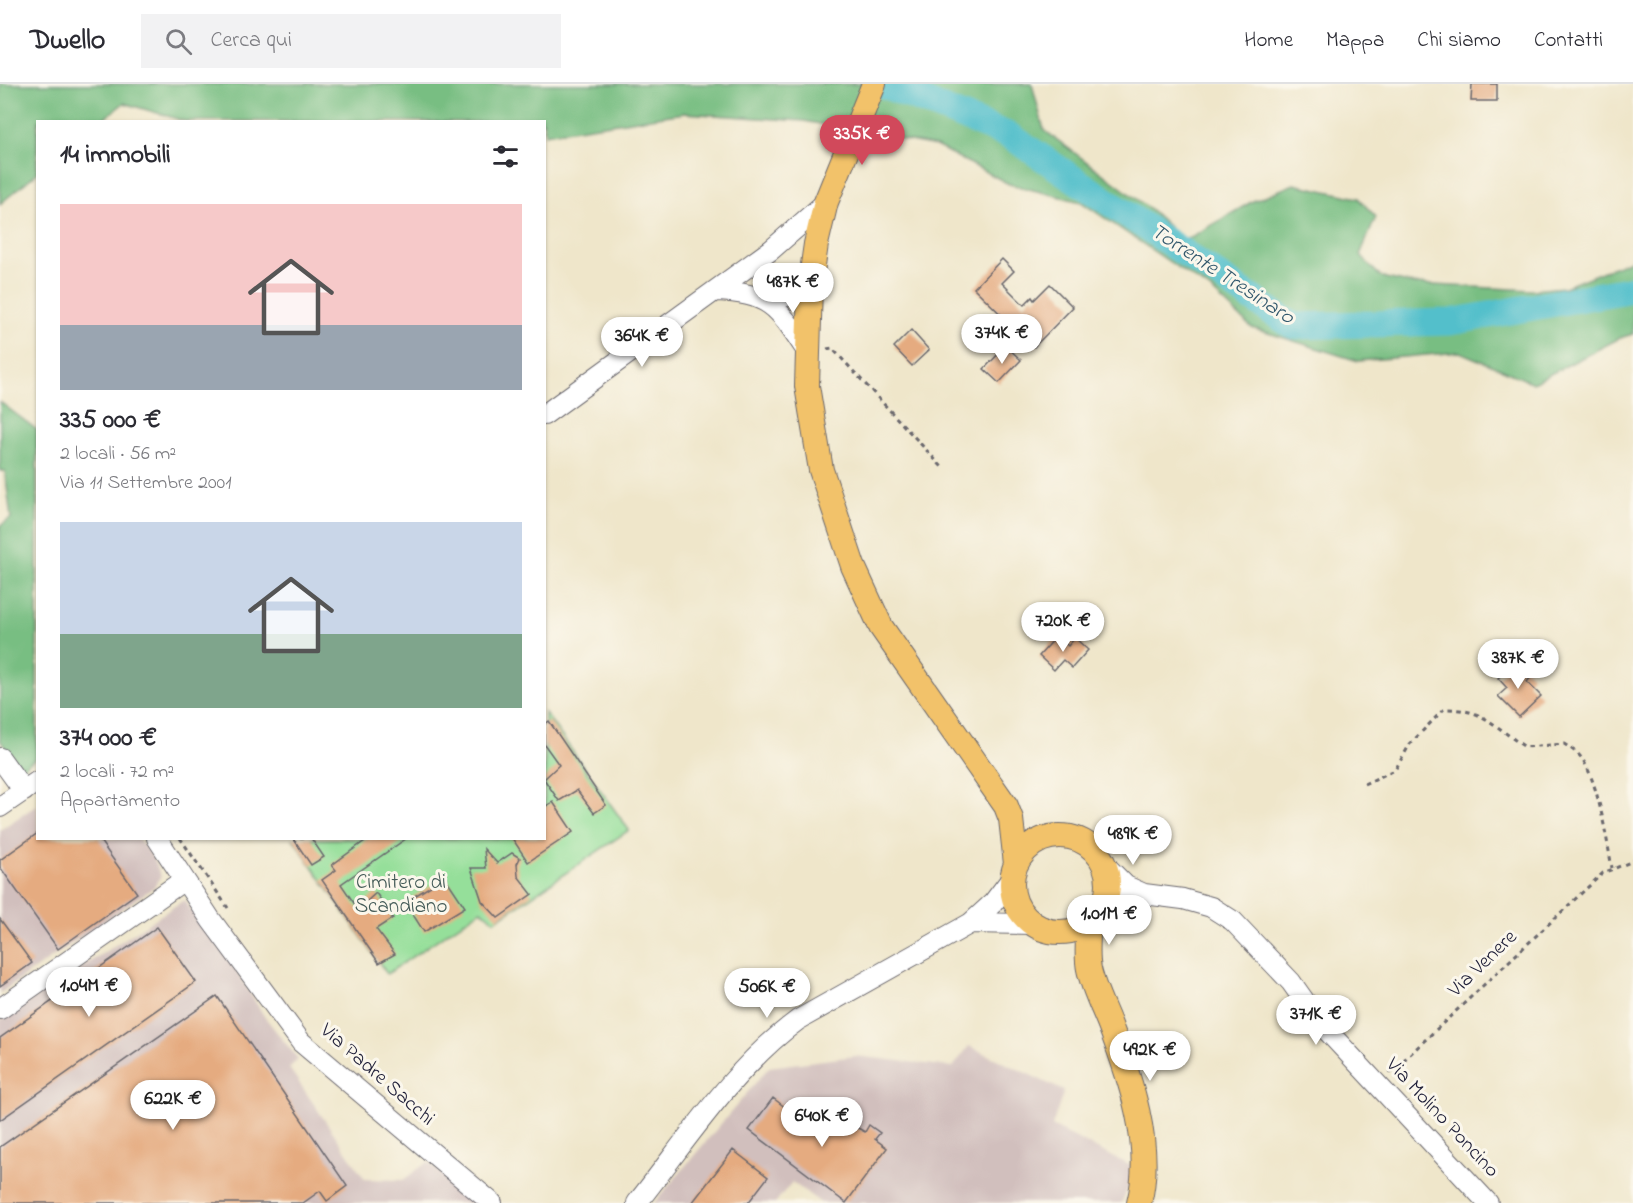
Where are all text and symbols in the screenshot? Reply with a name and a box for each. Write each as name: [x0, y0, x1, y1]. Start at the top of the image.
search box: [141, 14, 561, 68]
text: Dwello: [30, 21, 105, 62]
icon: search: [162, 25, 195, 58]
text: Cerca qui: [210, 25, 292, 57]
text: Home: [1244, 26, 1293, 56]
text: Mappa: [1326, 26, 1384, 56]
text: Chi siamo: [1417, 26, 1501, 56]
text: Contatti: [1534, 26, 1603, 56]
pin: 335K €: [813, 115, 911, 166]
text: 335K €: [834, 120, 890, 149]
text: 14 immobili: [60, 137, 171, 175]
icon: filters: [489, 140, 522, 173]
water label: Torrente Tresinaro: [1144, 216, 1301, 334]
icon: home: [237, 243, 345, 351]
pin: 487K €: [744, 263, 842, 314]
text: 487K €: [767, 268, 819, 297]
pin: 374K €: [953, 314, 1051, 365]
pin: 364K €: [593, 317, 691, 368]
text: 374K €: [975, 319, 1029, 348]
text: 364K €: [615, 322, 669, 351]
text: 335 000 €: [60, 402, 161, 440]
text: 2 locali · 56 m²: [60, 440, 176, 469]
text: Via 11 Settembre 2001: [60, 469, 232, 498]
icon: home: [237, 561, 345, 669]
pin: 720K €: [1014, 602, 1112, 653]
text: 720K €: [1035, 607, 1091, 636]
pin: 387K €: [1469, 639, 1567, 690]
text: 387K €: [1492, 644, 1544, 673]
text: 374 000 €: [60, 720, 157, 758]
text: 2 locali · 72 m²: [60, 758, 174, 787]
text: Appartamento: [60, 787, 180, 816]
pin: 489K €: [1084, 815, 1182, 866]
text: 489K €: [1108, 820, 1158, 849]
park label: Cimitero di Scandiano: [355, 868, 447, 922]
pin: 1.01M €: [1054, 895, 1164, 946]
text: 1.01M €: [1081, 900, 1137, 929]
street label: Via Venere: [1441, 923, 1525, 1005]
pin: 1.04M €: [34, 967, 144, 1018]
pin: 506K €: [718, 968, 816, 1019]
text: 1.04M €: [60, 972, 118, 1001]
text: 506K €: [738, 973, 796, 1002]
pin: 371K €: [1267, 995, 1365, 1046]
text: 371K €: [1290, 1000, 1342, 1029]
street label: Via Padre Sacchi: [312, 1016, 441, 1133]
pin: 492K €: [1101, 1031, 1199, 1082]
text: 492K €: [1124, 1036, 1176, 1065]
street label: Via Molino Poncino: [1378, 1050, 1506, 1185]
pin: 622K €: [124, 1080, 222, 1131]
text: 622K €: [144, 1085, 202, 1114]
pin: 640K €: [773, 1097, 871, 1148]
text: 640K €: [795, 1102, 849, 1131]

